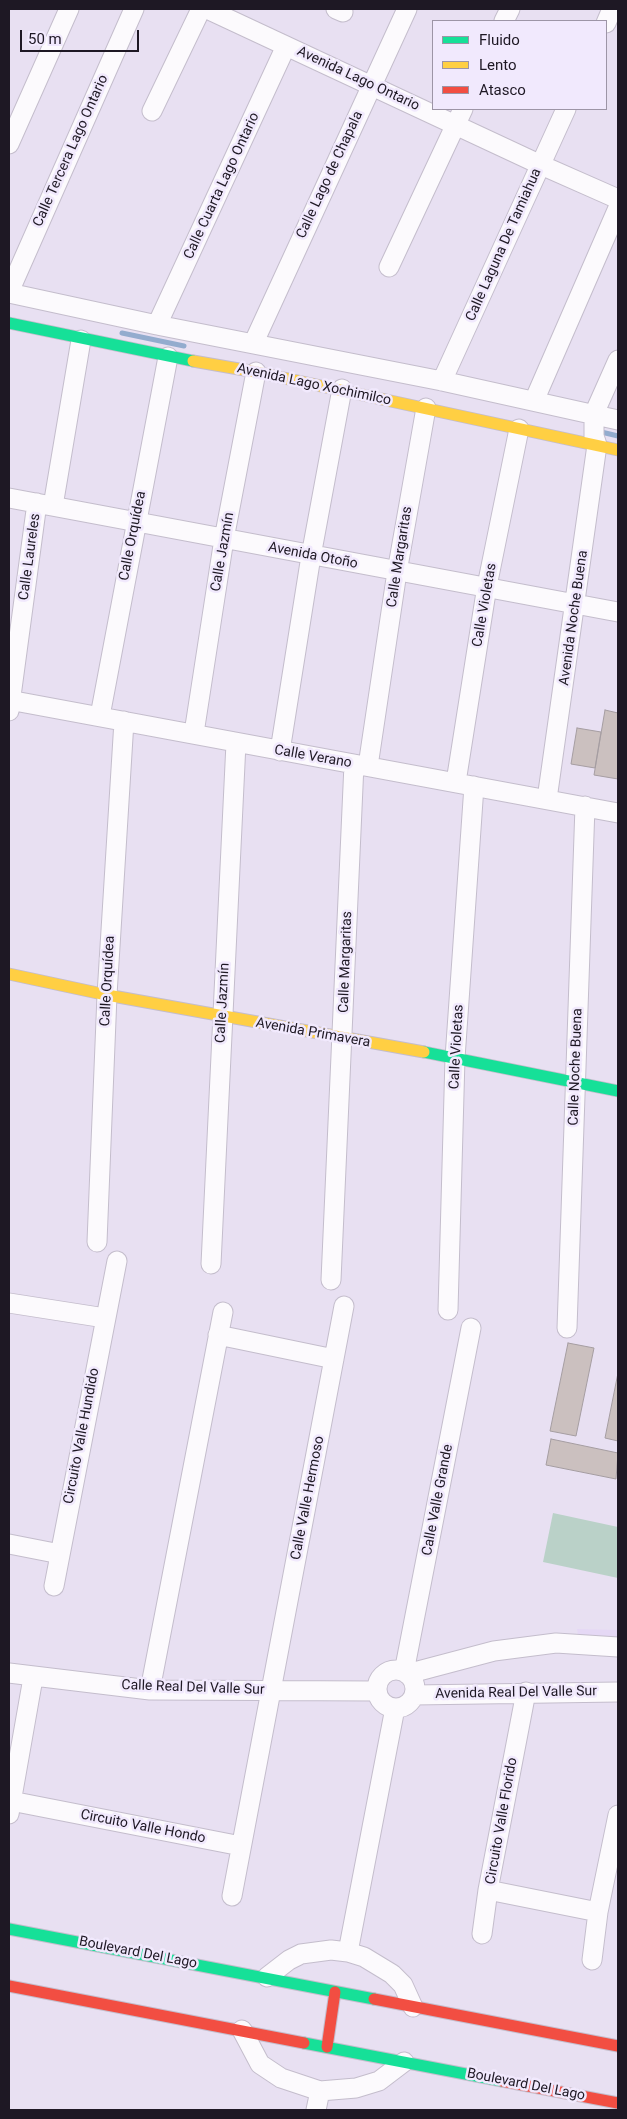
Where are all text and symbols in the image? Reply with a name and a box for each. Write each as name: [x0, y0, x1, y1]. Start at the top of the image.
scale bar: [22, 20, 141, 52]
legend: [432, 20, 607, 110]
text: 50 m: [28, 30, 62, 48]
text: Fluido: [479, 31, 520, 49]
street label: Avenida Lago Ontario: [294, 43, 422, 115]
text: Lento: [479, 56, 517, 74]
street label: Calle Tercera Lago Ontario: [30, 72, 112, 230]
text: Atasco: [479, 81, 526, 99]
street label: Calle Lago de Chapala: [293, 109, 367, 241]
street label: Calle Cuarta Lago Ontario: [181, 110, 263, 262]
street label: Calle Laguna De Tamiahua: [463, 166, 545, 324]
street label: Avenida Lago Xochimilco: [235, 360, 393, 410]
street label: Calle Orquídea: [116, 490, 150, 582]
street label: Calle Margaritas: [384, 505, 416, 609]
street label: Calle Jazmín: [208, 511, 238, 593]
street label: Calle Laureles: [16, 513, 44, 601]
street label: Avenida Otoño: [267, 539, 359, 573]
street label: Avenida Noche Buena: [556, 549, 592, 687]
street label: Calle Violetas: [469, 562, 501, 648]
street label: Calle Verano: [273, 742, 353, 772]
street label: Calle Margaritas: [336, 911, 356, 1013]
street label: Calle Orquídea: [97, 935, 119, 1027]
street label: Calle Jazmín: [213, 963, 233, 1043]
street label: Calle Violetas: [446, 1004, 468, 1090]
street label: Calle Noche Buena: [566, 1008, 586, 1126]
street label: Avenida Primavera: [254, 1015, 372, 1051]
street label: Circuito Valle Hundido: [61, 1367, 103, 1505]
street label: Calle Valle Hermoso: [288, 1435, 328, 1561]
street label: Calle Valle Grande: [419, 1443, 457, 1557]
street label: Calle Real Del Valle Sur: [121, 1677, 265, 1699]
street label: Avenida Real Del Valle Sur: [435, 1683, 597, 1703]
street label: Circuito Valle Florido: [483, 1756, 521, 1886]
street label: Circuito Valle Hondo: [79, 1807, 207, 1847]
street label: Boulevard Del Lago: [78, 1933, 198, 1973]
street label: Boulevard Del Lago: [466, 2065, 586, 2105]

